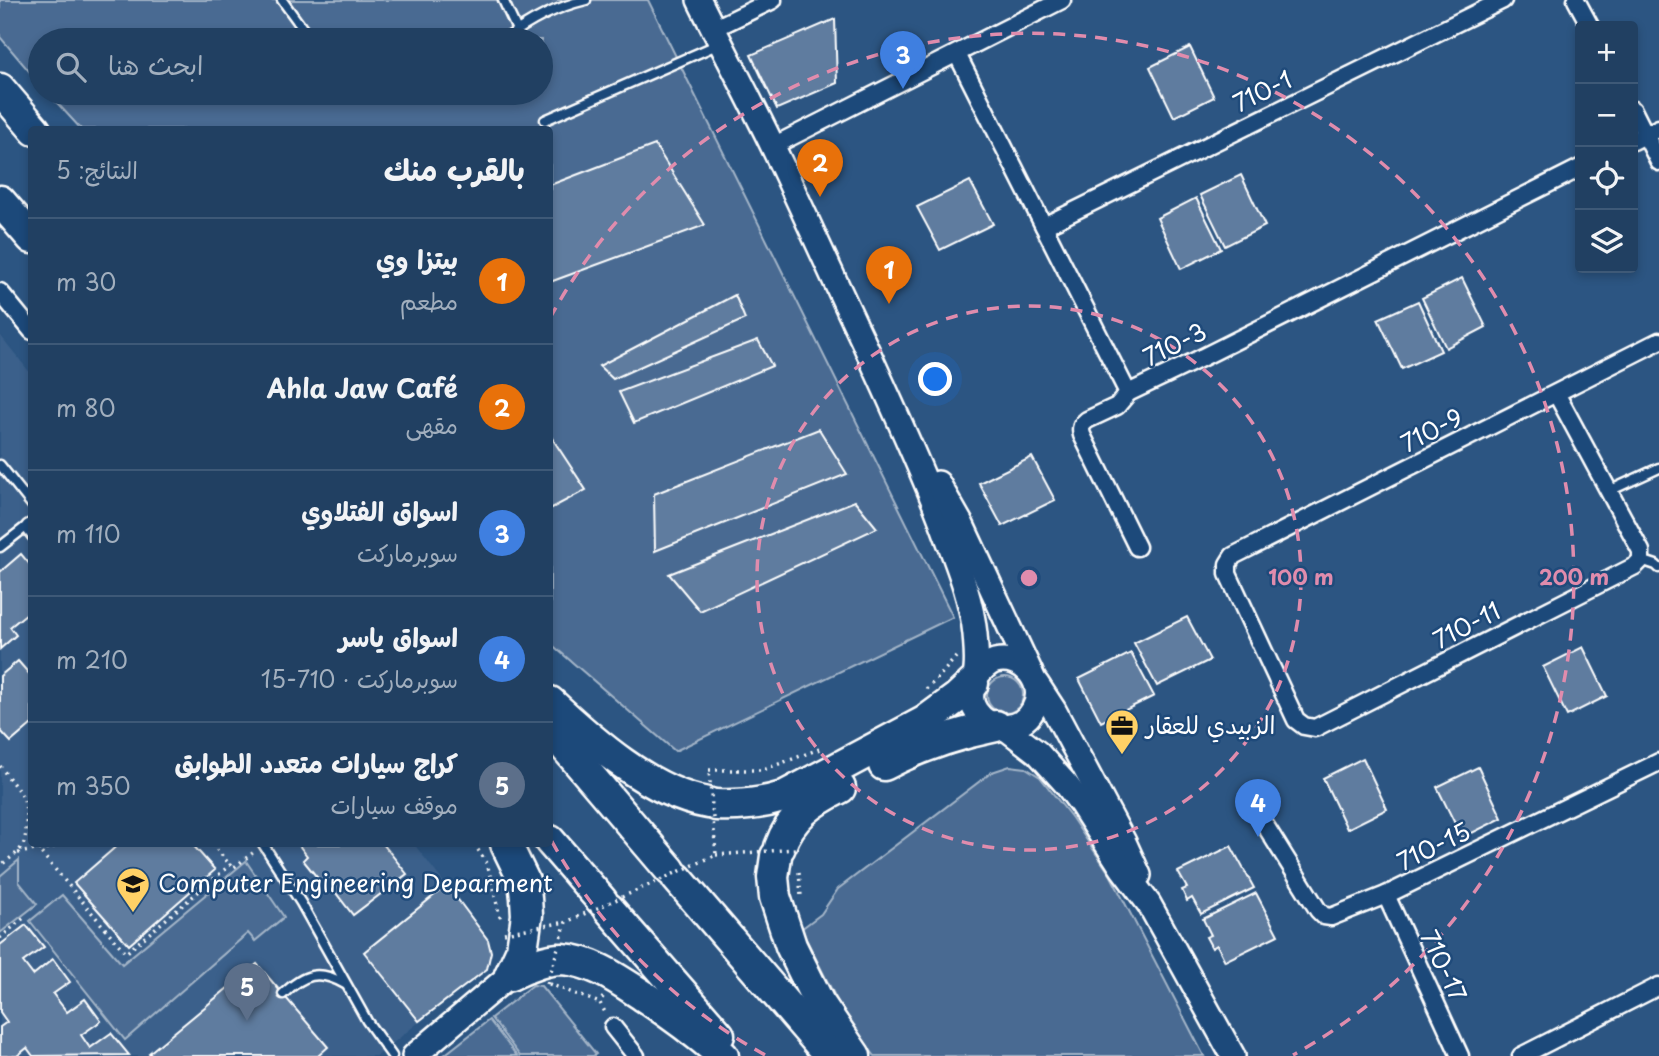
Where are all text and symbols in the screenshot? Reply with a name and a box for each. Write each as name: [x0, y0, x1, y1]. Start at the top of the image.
map controls: [1575, 21, 1638, 273]
button: +: [1575, 21, 1638, 84]
search box: [28, 28, 553, 105]
pin: 3: [880, 31, 926, 89]
text: ابحث هنا: [108, 45, 203, 84]
icon: search: [52, 48, 90, 86]
street label: 710-1: [1226, 60, 1298, 120]
button: −: [1575, 84, 1638, 147]
pin: 2: [797, 139, 843, 197]
text: بالقرب منك: [384, 146, 525, 191]
button: locate: [1575, 147, 1638, 210]
text: النتائج: 5: [56, 152, 138, 187]
button: layers: [1575, 210, 1638, 273]
text: بيتزا وي: [376, 239, 458, 278]
pin: 1: [866, 246, 912, 304]
text: 30 m: [56, 264, 116, 299]
text: 1: [497, 264, 508, 299]
text: مطعم: [400, 283, 458, 318]
street label: 710-3: [1136, 312, 1212, 374]
your location: [918, 362, 952, 396]
text: Ahla Jaw Café: [267, 368, 458, 407]
text: 80 m: [56, 390, 116, 425]
text: 2: [494, 390, 510, 425]
street label: 710-9: [1394, 398, 1469, 460]
text: مقهى: [405, 407, 458, 442]
text: اسواق الفتلاوي: [301, 491, 458, 530]
text: 110 m: [56, 516, 121, 551]
text: 3: [494, 516, 510, 551]
text: سوبرماركت: [357, 535, 458, 570]
text: 100 m: [1268, 560, 1334, 592]
text: 200 m: [1539, 560, 1609, 592]
centre of rings: [1017, 566, 1041, 590]
street label: 710-11: [1426, 592, 1506, 657]
text: اسواق ياسر: [339, 617, 458, 656]
text: 210 m: [56, 642, 128, 677]
text: 4: [494, 642, 510, 677]
text: سوبرماركت · 710-15: [261, 661, 458, 696]
place label: الزبيدي للعقار: [1144, 706, 1275, 743]
office icon: الزبيدي للعقار: [1103, 707, 1141, 756]
text: كراج سيارات متعدد الطوابق: [175, 743, 458, 782]
text: 350 m: [56, 768, 131, 803]
text: 5: [495, 768, 509, 803]
pin: 4: [1235, 779, 1281, 837]
text: موقف سيارات: [331, 787, 458, 822]
street label: 710-15: [1390, 812, 1476, 878]
place label: Computer Engineering Deparment: [158, 864, 553, 900]
school or university icon: Computer Engineering Deparment: [114, 865, 152, 914]
street label: 710-17: [1413, 923, 1477, 1007]
pin: 5: [224, 963, 270, 1021]

